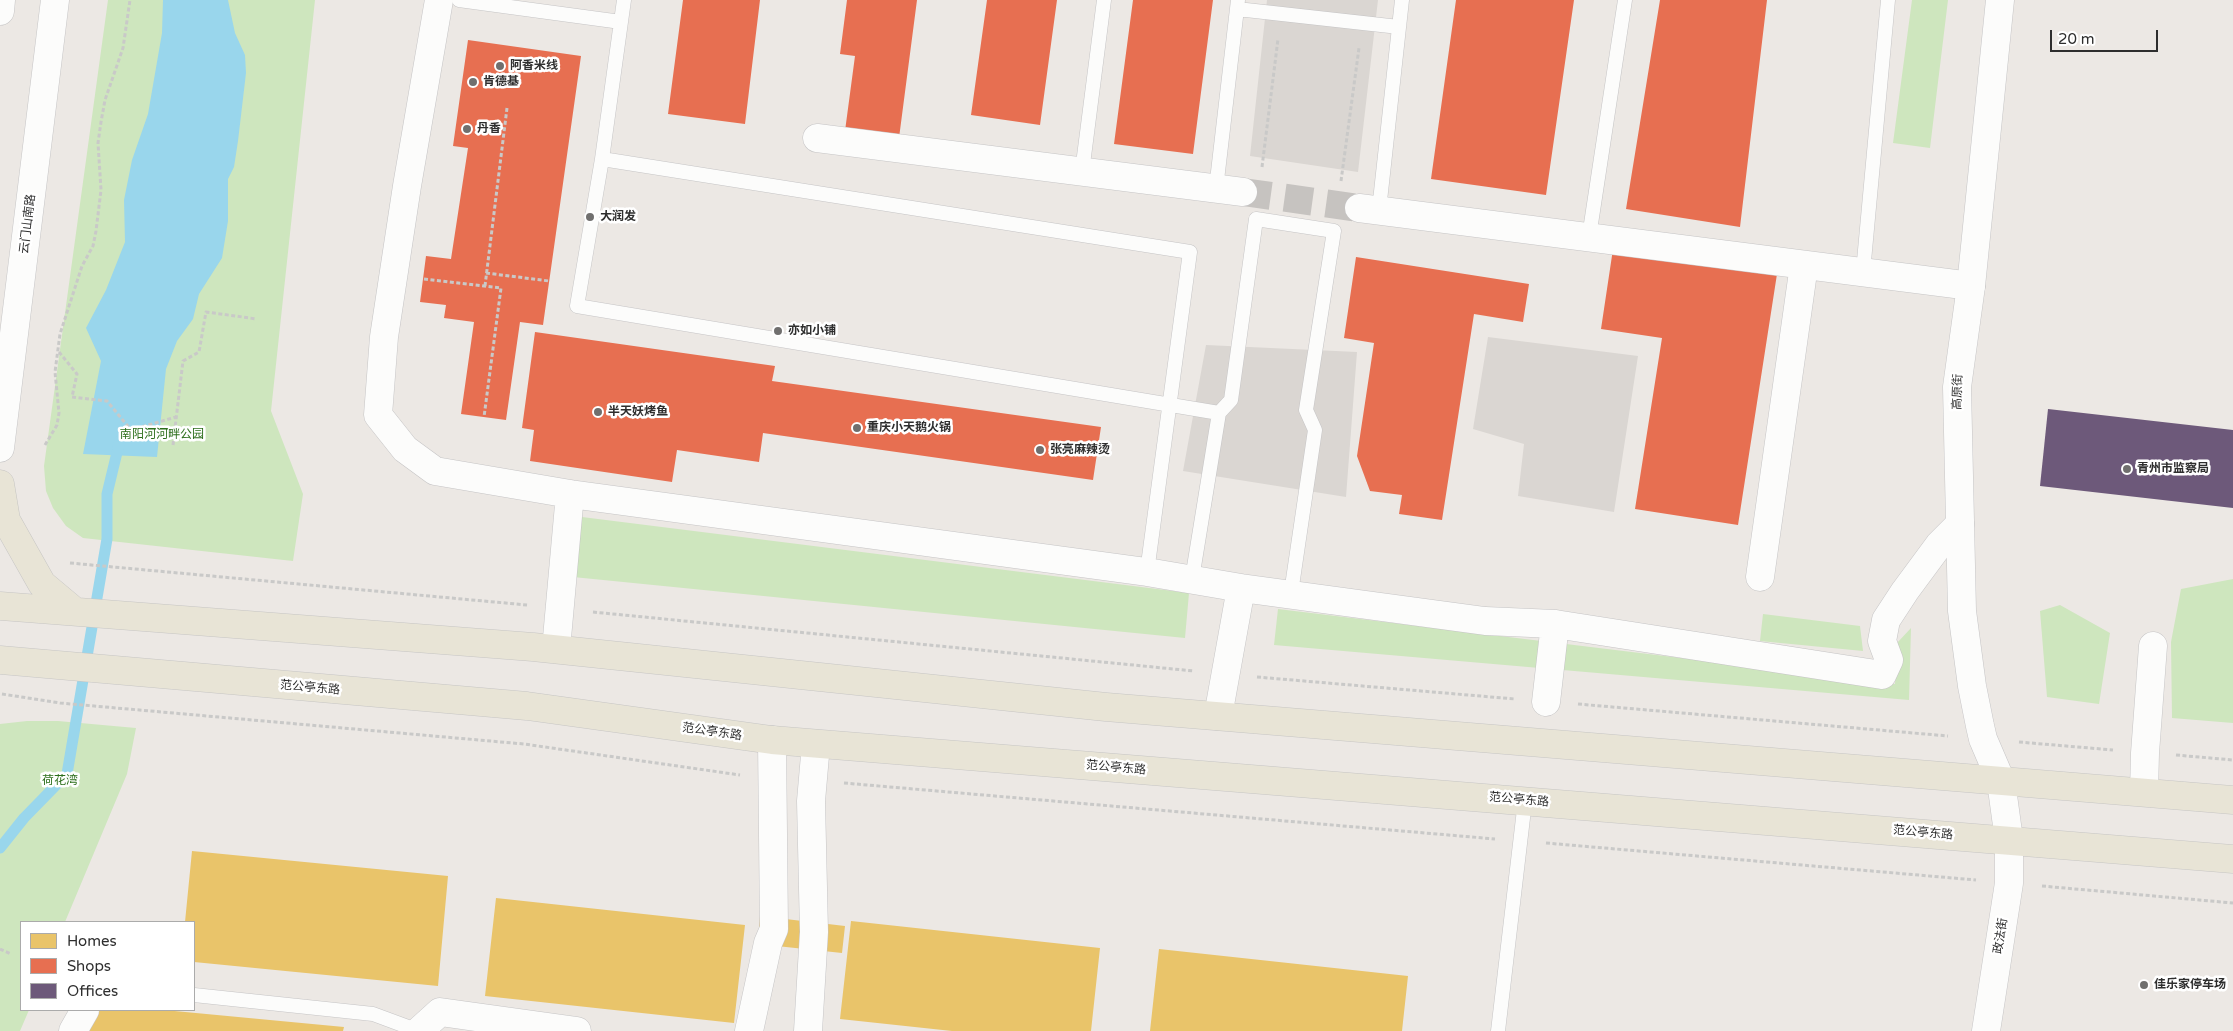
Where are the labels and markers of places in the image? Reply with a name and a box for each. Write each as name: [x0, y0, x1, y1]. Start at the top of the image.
place label: 阿香米线: [510, 59, 558, 73]
marker: 阿香米线: [494, 60, 506, 72]
place label: 肯德基: [483, 75, 519, 89]
marker: 肯德基: [467, 76, 479, 88]
place label: 丹香: [477, 122, 501, 136]
marker: 丹香: [461, 123, 473, 135]
place label: 大润发: [600, 210, 636, 224]
marker: 大润发: [584, 211, 596, 223]
place label: 亦如小铺: [788, 324, 836, 338]
marker: 亦如小铺: [772, 325, 784, 337]
place label: 半天妖烤鱼: [608, 405, 668, 419]
marker: 半天妖烤鱼: [592, 406, 604, 418]
place label: 重庆小天鹅火锅: [867, 421, 951, 435]
marker: 重庆小天鹅火锅: [851, 422, 863, 434]
place label: 张亮麻辣烫: [1050, 443, 1110, 457]
marker: 张亮麻辣烫: [1034, 444, 1046, 456]
place label: 青州市监察局: [2137, 462, 2209, 476]
marker: 青州市监察局: [2121, 463, 2133, 475]
place label: 佳乐家停车场: [2154, 978, 2226, 992]
marker: 佳乐家停车场: [2138, 979, 2150, 991]

